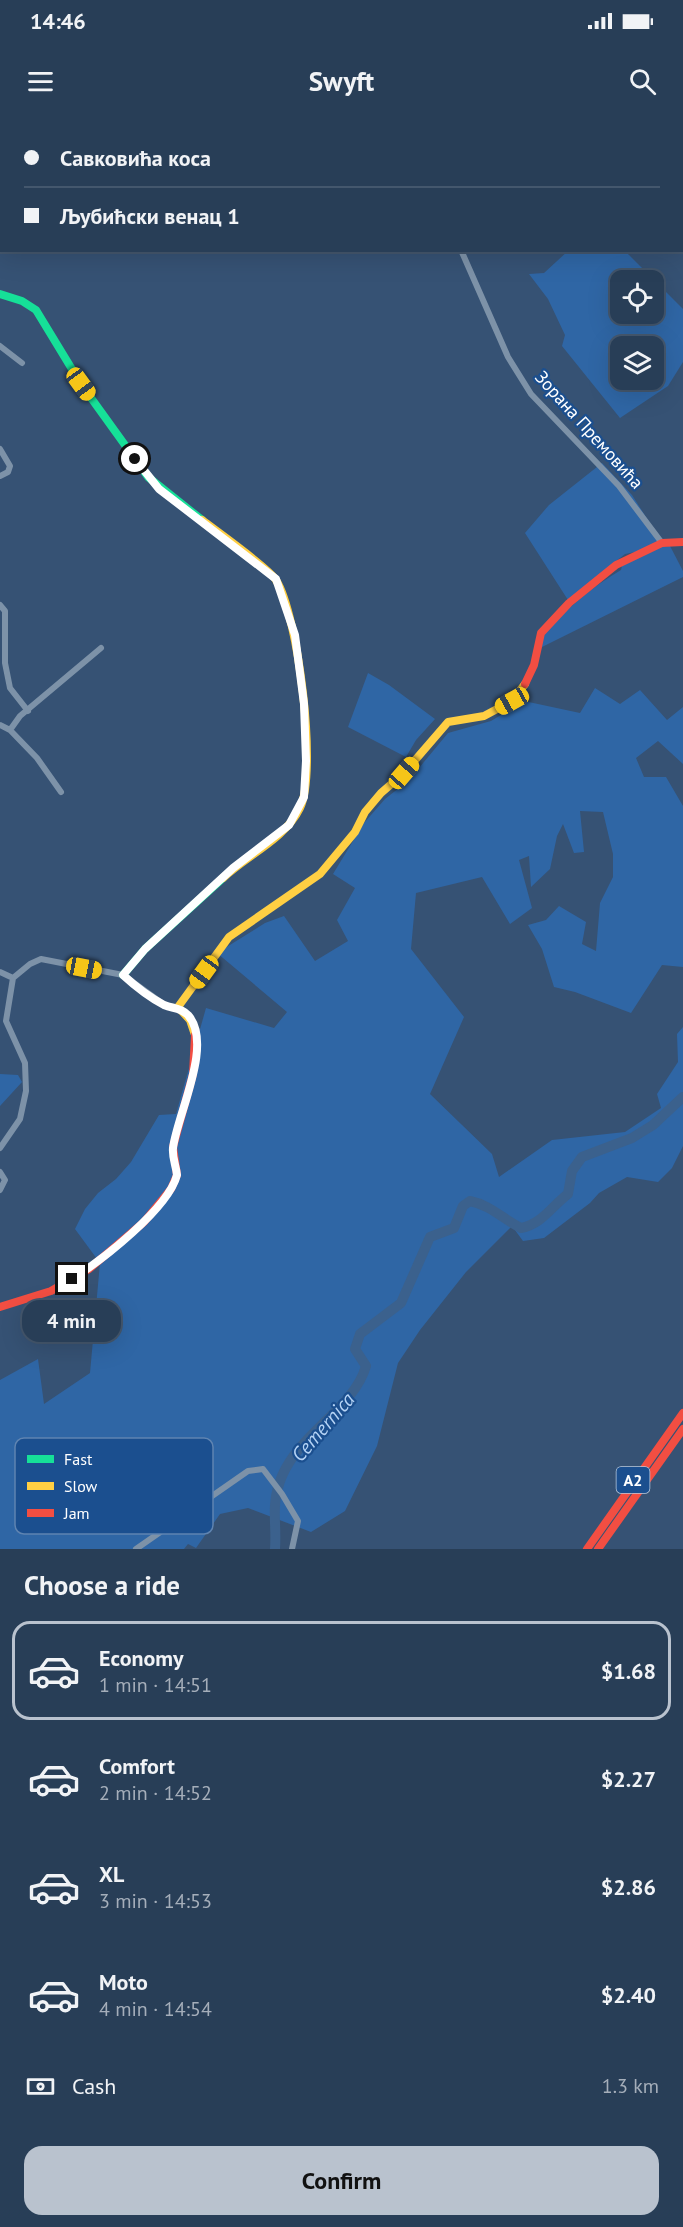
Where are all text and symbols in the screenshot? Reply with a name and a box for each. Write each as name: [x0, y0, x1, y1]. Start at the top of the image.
text: 14:46: [30, 7, 86, 35]
text: Swyft: [309, 64, 374, 98]
icon: menu: [24, 65, 57, 98]
icon: search: [626, 65, 659, 98]
text: Савковића коса: [60, 144, 211, 172]
text: Љубићски венац 1: [60, 202, 240, 230]
map controls: [610, 270, 664, 390]
button: locate: [610, 270, 664, 324]
button: layers: [610, 336, 664, 390]
car: [63, 364, 99, 404]
street label: Зорана Премовића: [530, 366, 648, 494]
route start: [121, 445, 148, 472]
car: [492, 684, 532, 718]
car: [385, 754, 423, 792]
car: [186, 952, 222, 992]
car: [65, 956, 103, 980]
route end: [58, 1265, 85, 1292]
callout: 4 min: [22, 1300, 122, 1342]
text: 4 min: [47, 1308, 96, 1334]
water label: Cemernica: [286, 1387, 360, 1467]
legend: [15, 1438, 213, 1534]
text: Fast: [64, 1449, 93, 1469]
road number: A2: [616, 1467, 650, 1493]
text: Slow: [64, 1476, 98, 1496]
text: Jam: [63, 1503, 90, 1523]
text: Choose a ride: [24, 1568, 180, 1602]
icon: car: [27, 1644, 81, 1698]
text: Economy: [99, 1644, 183, 1672]
text: $1.68: [601, 1657, 656, 1685]
text: 1 min · 14:51: [99, 1672, 212, 1698]
icon: car: [27, 1752, 81, 1806]
text: Comfort: [99, 1752, 175, 1780]
text: $2.27: [601, 1765, 656, 1793]
text: 2 min · 14:52: [99, 1780, 212, 1806]
icon: car: [27, 1860, 81, 1914]
text: XL: [99, 1860, 124, 1888]
text: $2.86: [601, 1873, 656, 1901]
text: 3 min · 14:53: [99, 1888, 212, 1914]
icon: car: [27, 1968, 81, 2022]
text: Moto: [99, 1968, 148, 1996]
text: $2.40: [601, 1981, 656, 2009]
text: 4 min · 14:54: [99, 1996, 212, 2022]
icon: cash: [24, 2070, 57, 2103]
text: Cash: [72, 2072, 116, 2100]
text: 1.3 km: [602, 2073, 659, 2099]
button: Confirm: [24, 2146, 659, 2215]

